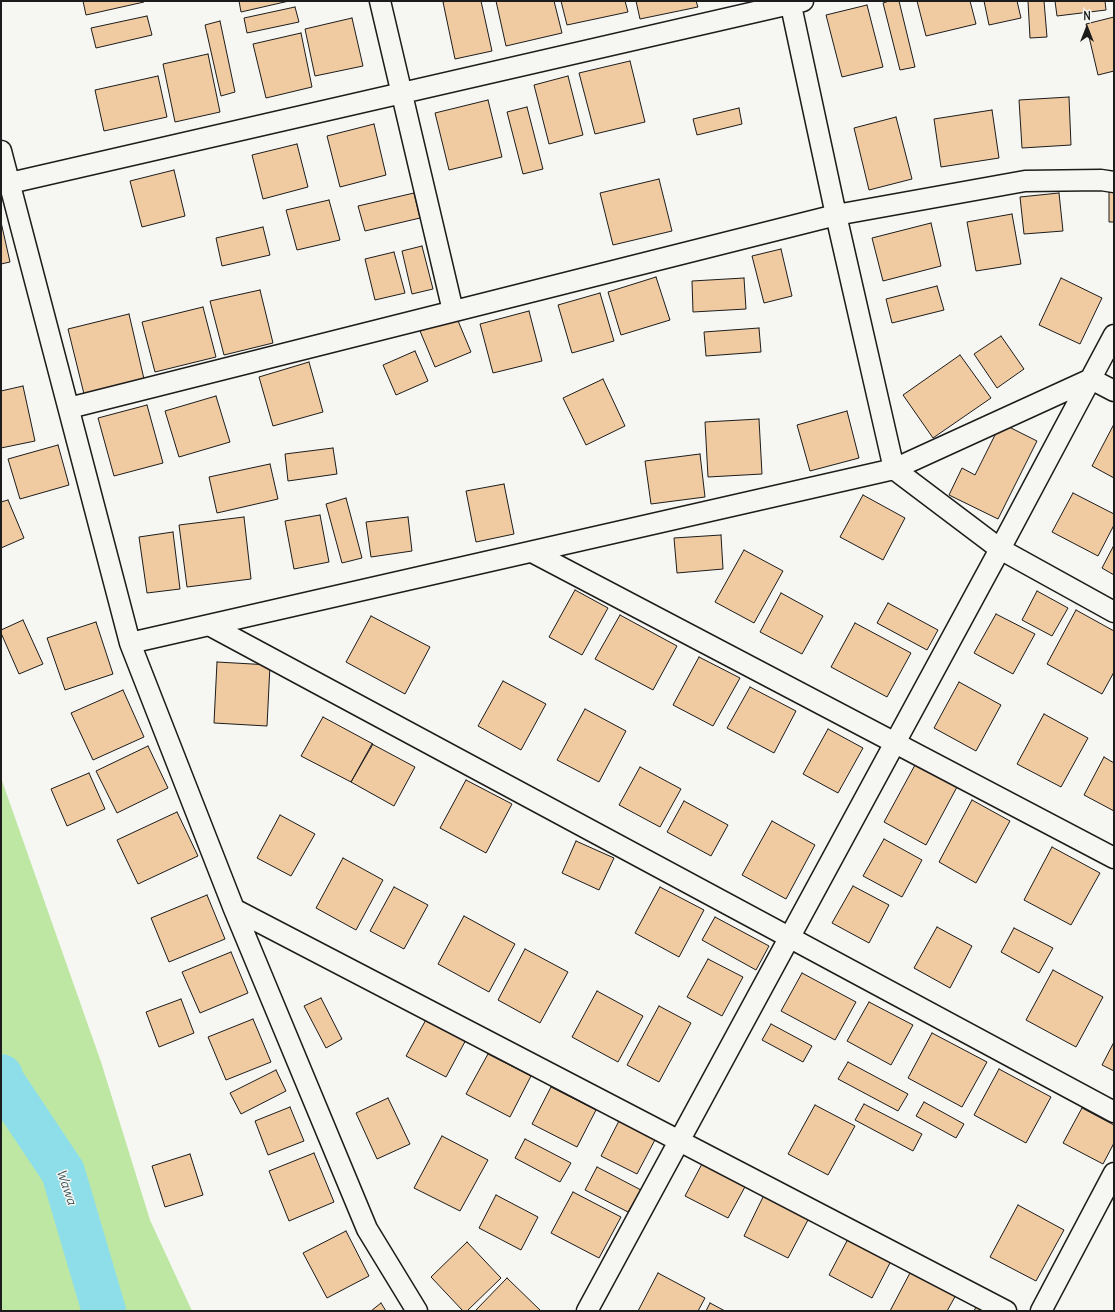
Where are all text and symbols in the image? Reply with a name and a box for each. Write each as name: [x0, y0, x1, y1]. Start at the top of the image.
north arrow: [1067, 8, 1107, 48]
text: N: [1083, 9, 1091, 23]
water label: Wawa: [53, 1167, 79, 1207]

